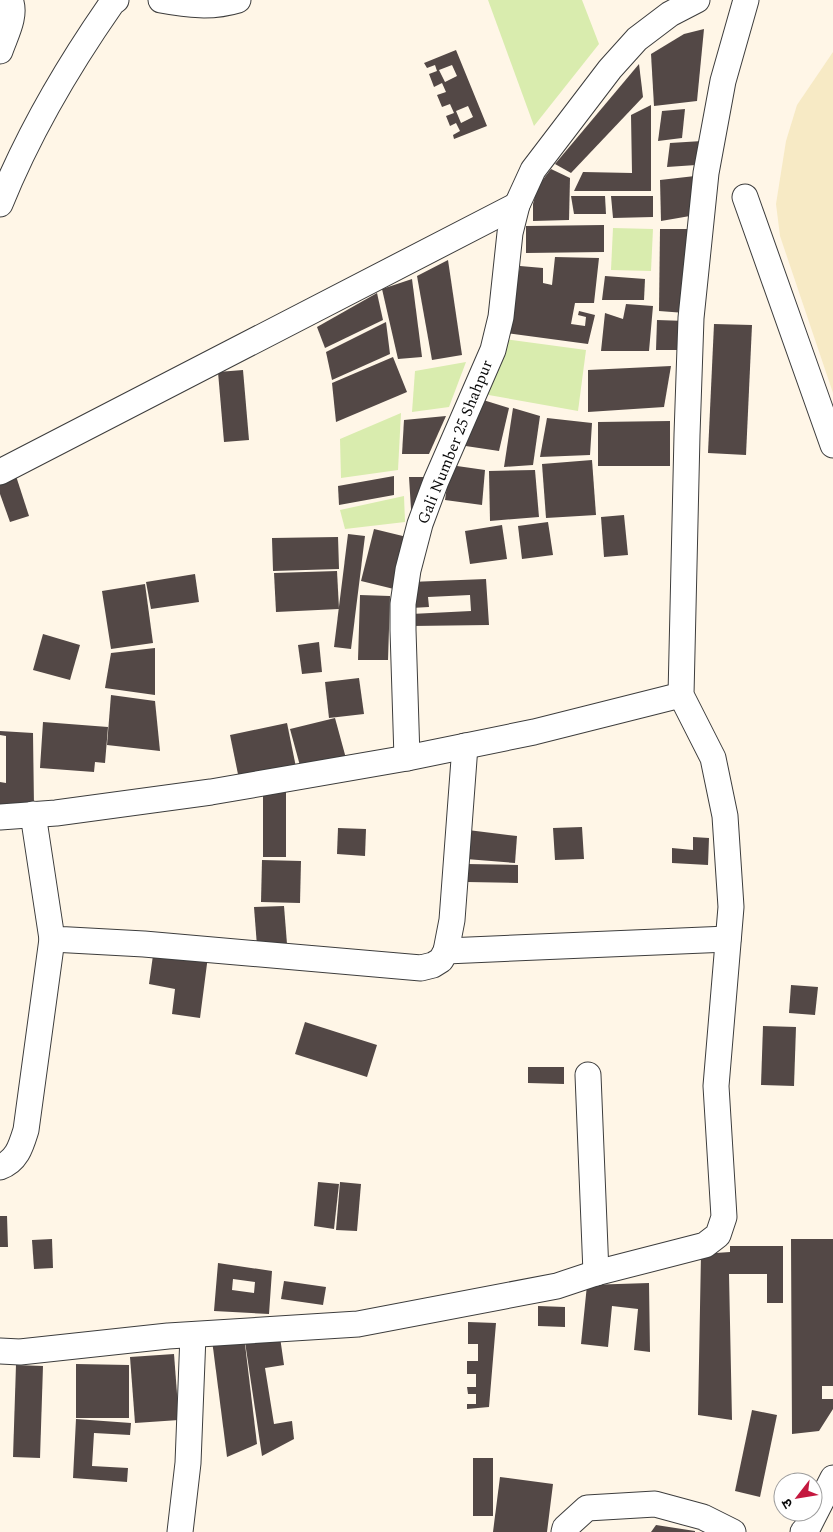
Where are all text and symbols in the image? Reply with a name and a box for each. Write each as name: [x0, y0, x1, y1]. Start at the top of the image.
street label: Gali Number 25 Shahpur: [411, 356, 499, 528]
north arrow: [773, 1472, 823, 1522]
text: उ: [776, 1494, 798, 1512]

